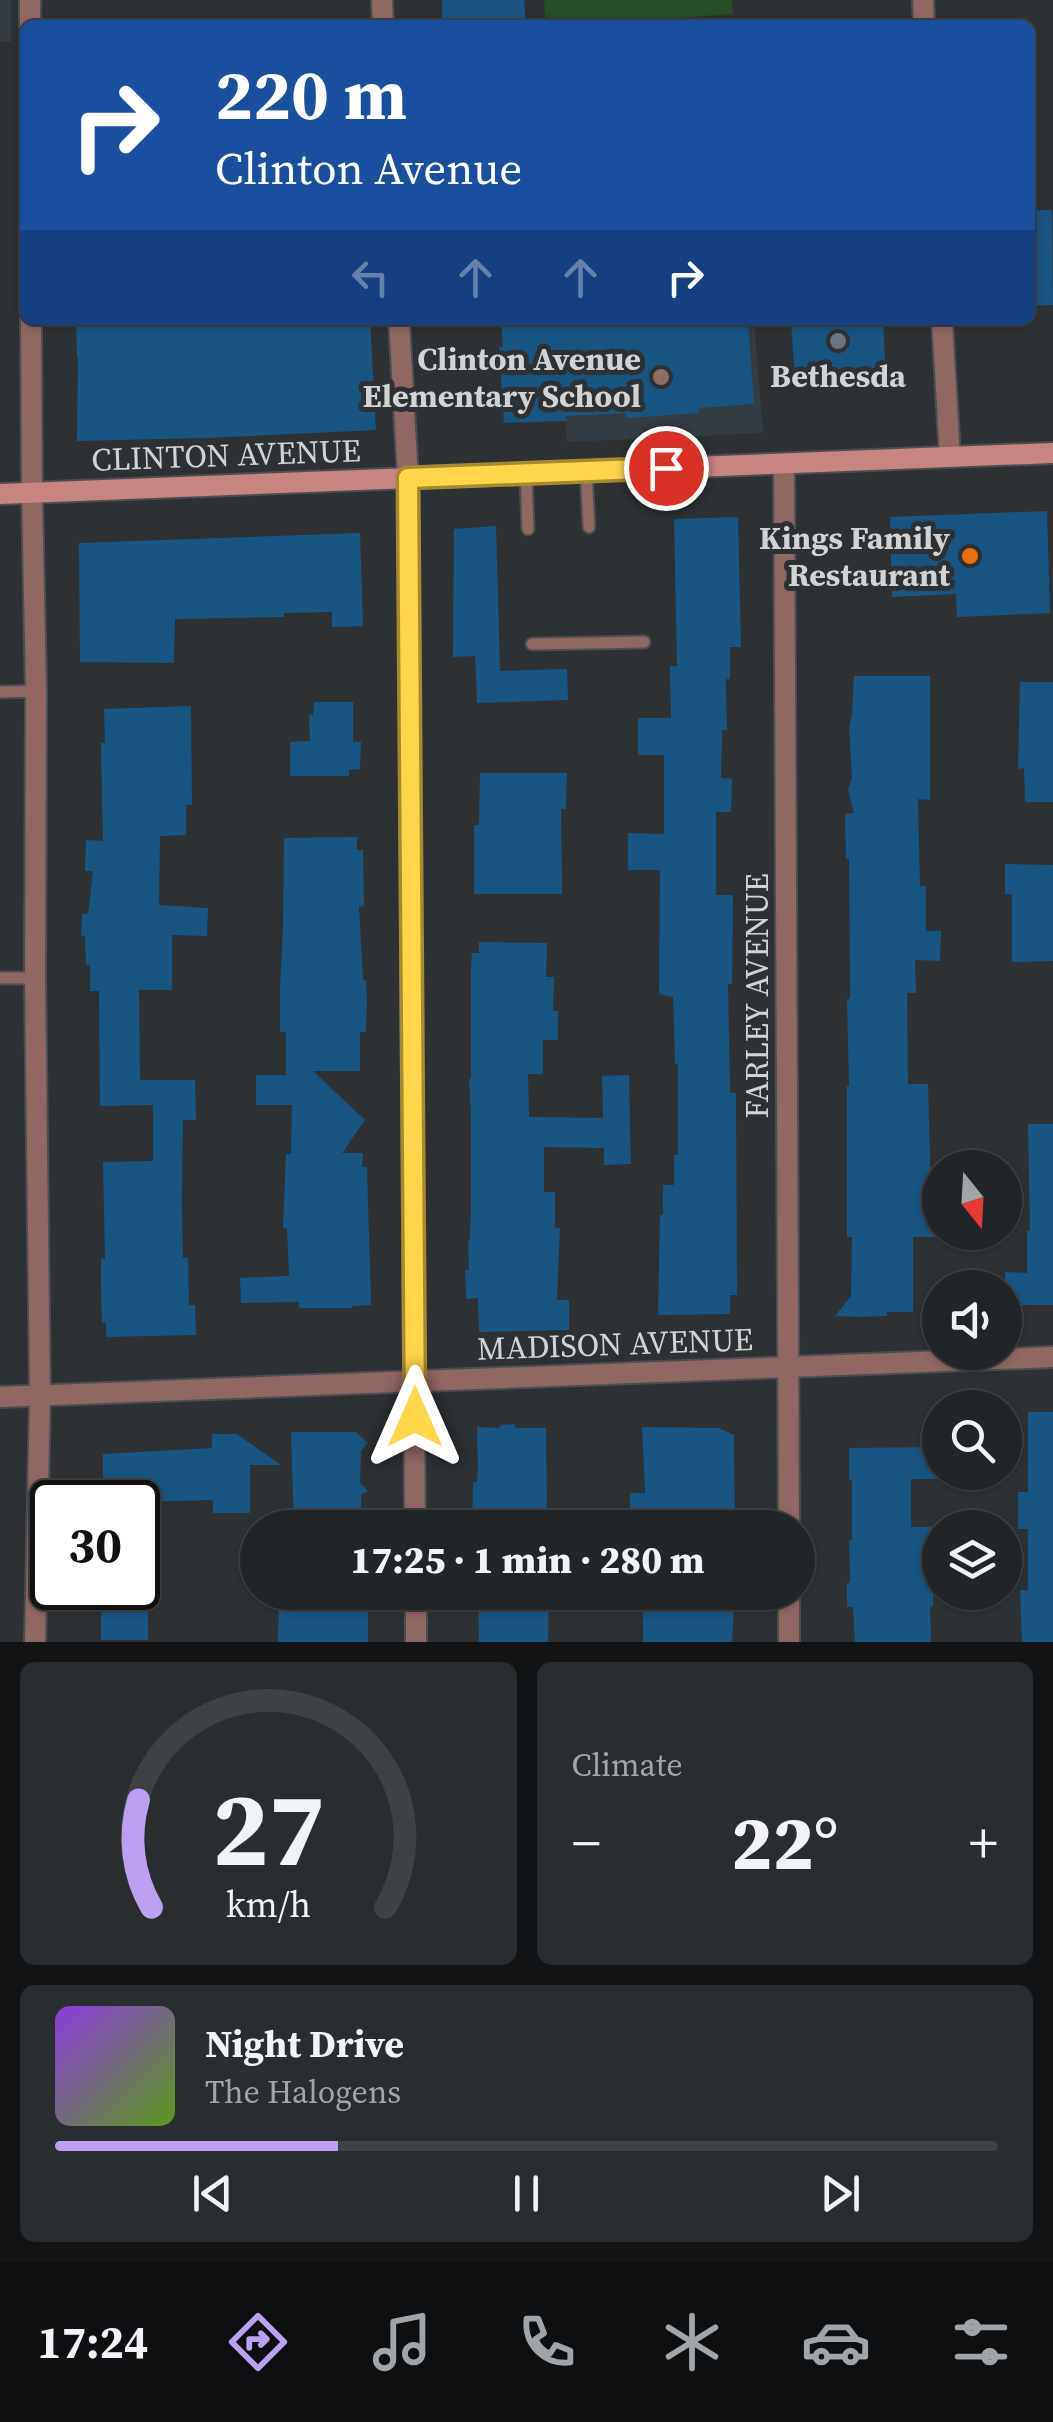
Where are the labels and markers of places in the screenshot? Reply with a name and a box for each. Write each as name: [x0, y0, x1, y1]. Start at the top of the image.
marker: Bethesda: [827, 330, 849, 352]
place label: Clinton Avenue Elementary School: [363, 337, 641, 418]
place label: Bethesda: [770, 354, 907, 398]
marker: Clinton Avenue Elementary School: [650, 366, 672, 388]
pin: [624, 426, 709, 511]
place label: Kings Family Restaurant: [759, 516, 951, 597]
marker: Kings Family Restaurant: [959, 545, 981, 567]

